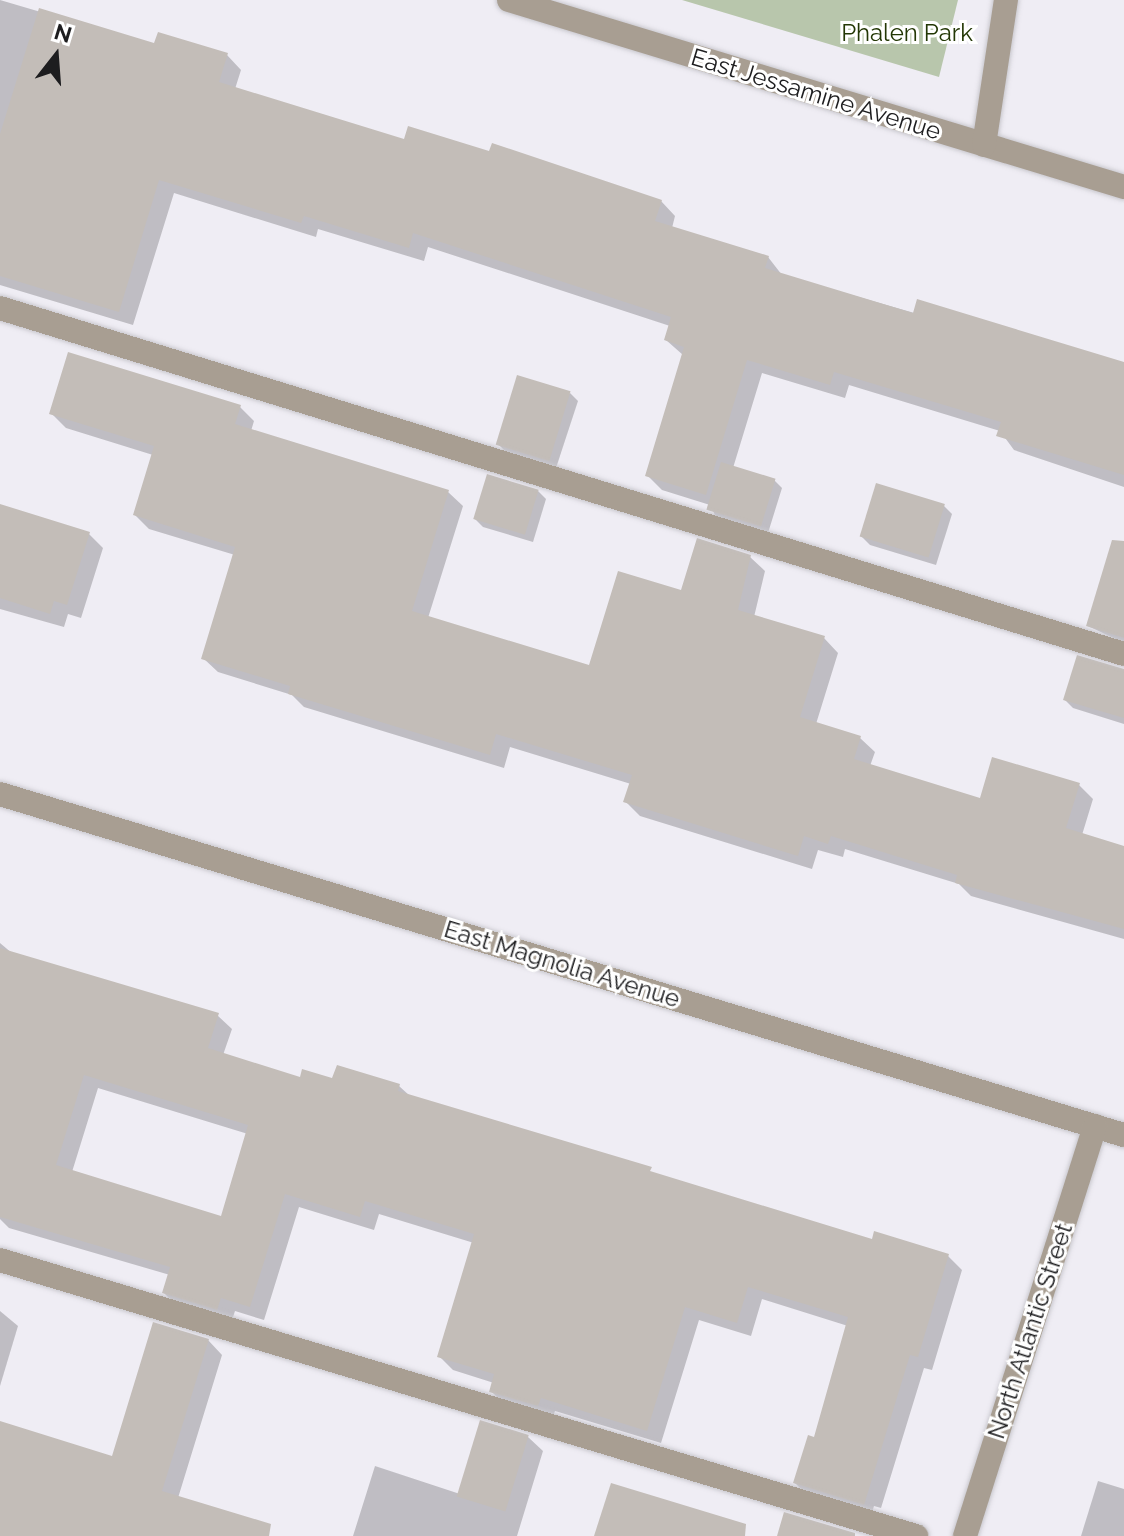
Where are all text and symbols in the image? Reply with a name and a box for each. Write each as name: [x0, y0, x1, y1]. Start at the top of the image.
north arrow: [16, 16, 96, 96]
text: N: [51, 18, 75, 48]
park label: Phalen Park: [841, 19, 973, 47]
street label: East Jessamine Avenue: [687, 42, 945, 146]
street label: East Magnolia Avenue: [440, 914, 684, 1014]
street label: North Atlantic Street: [981, 1219, 1079, 1443]

